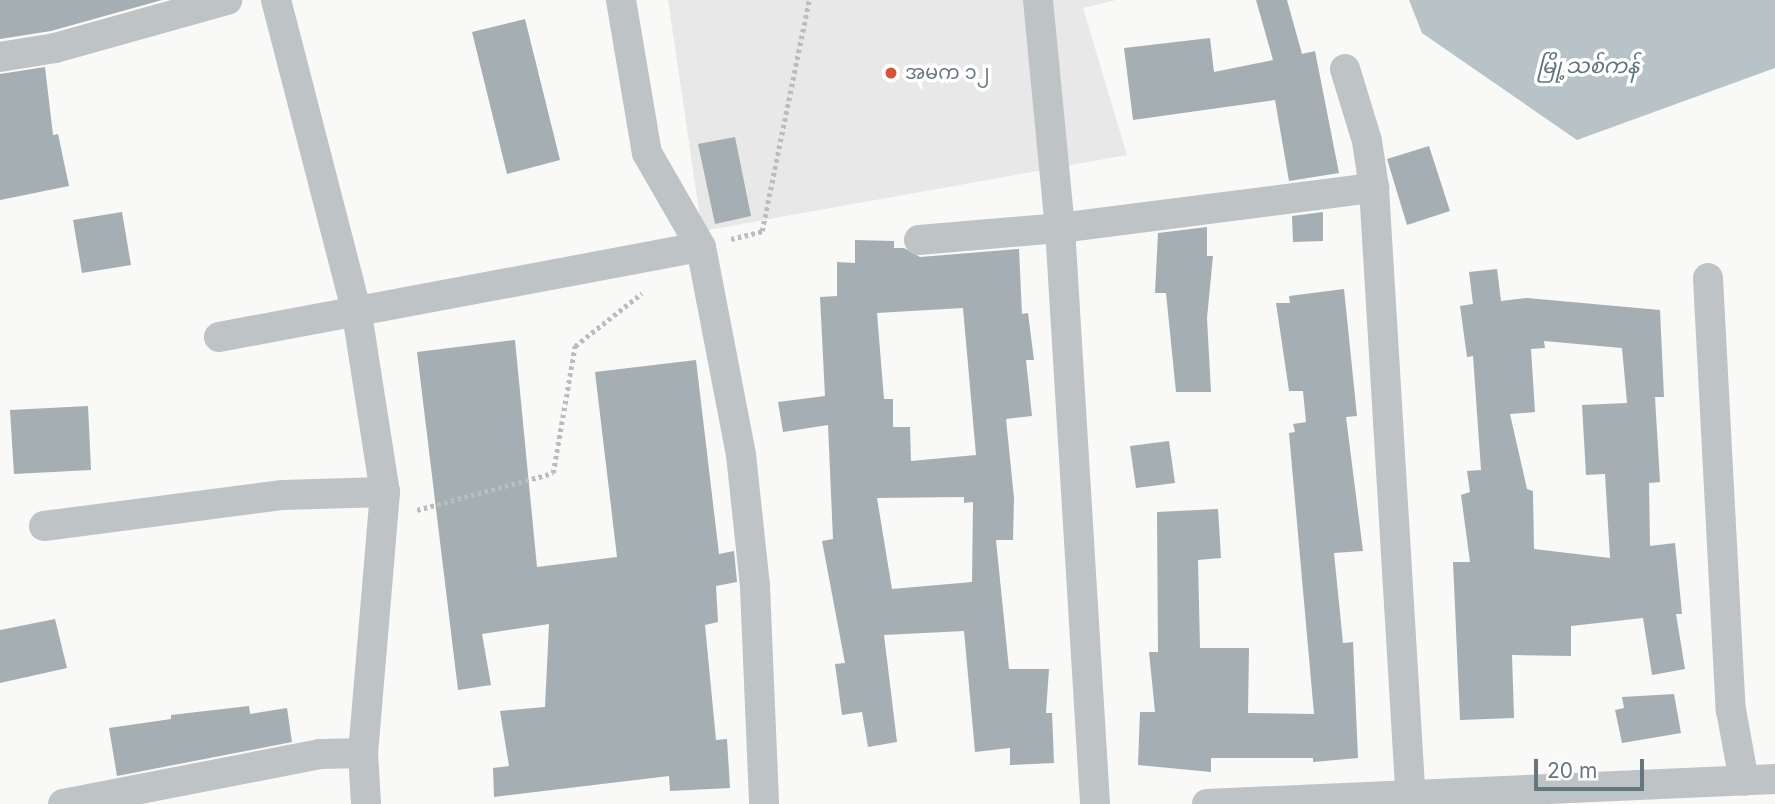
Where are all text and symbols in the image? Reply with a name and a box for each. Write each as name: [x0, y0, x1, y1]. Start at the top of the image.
water label: မြို့သစ်ကန်: [1537, 53, 1639, 79]
place label: အမက ၁၂: [905, 62, 989, 84]
marker: အမက ၁၂: [883, 65, 899, 81]
scale bar: [1537, 744, 1647, 788]
text: 20 m: [1547, 758, 1597, 783]

